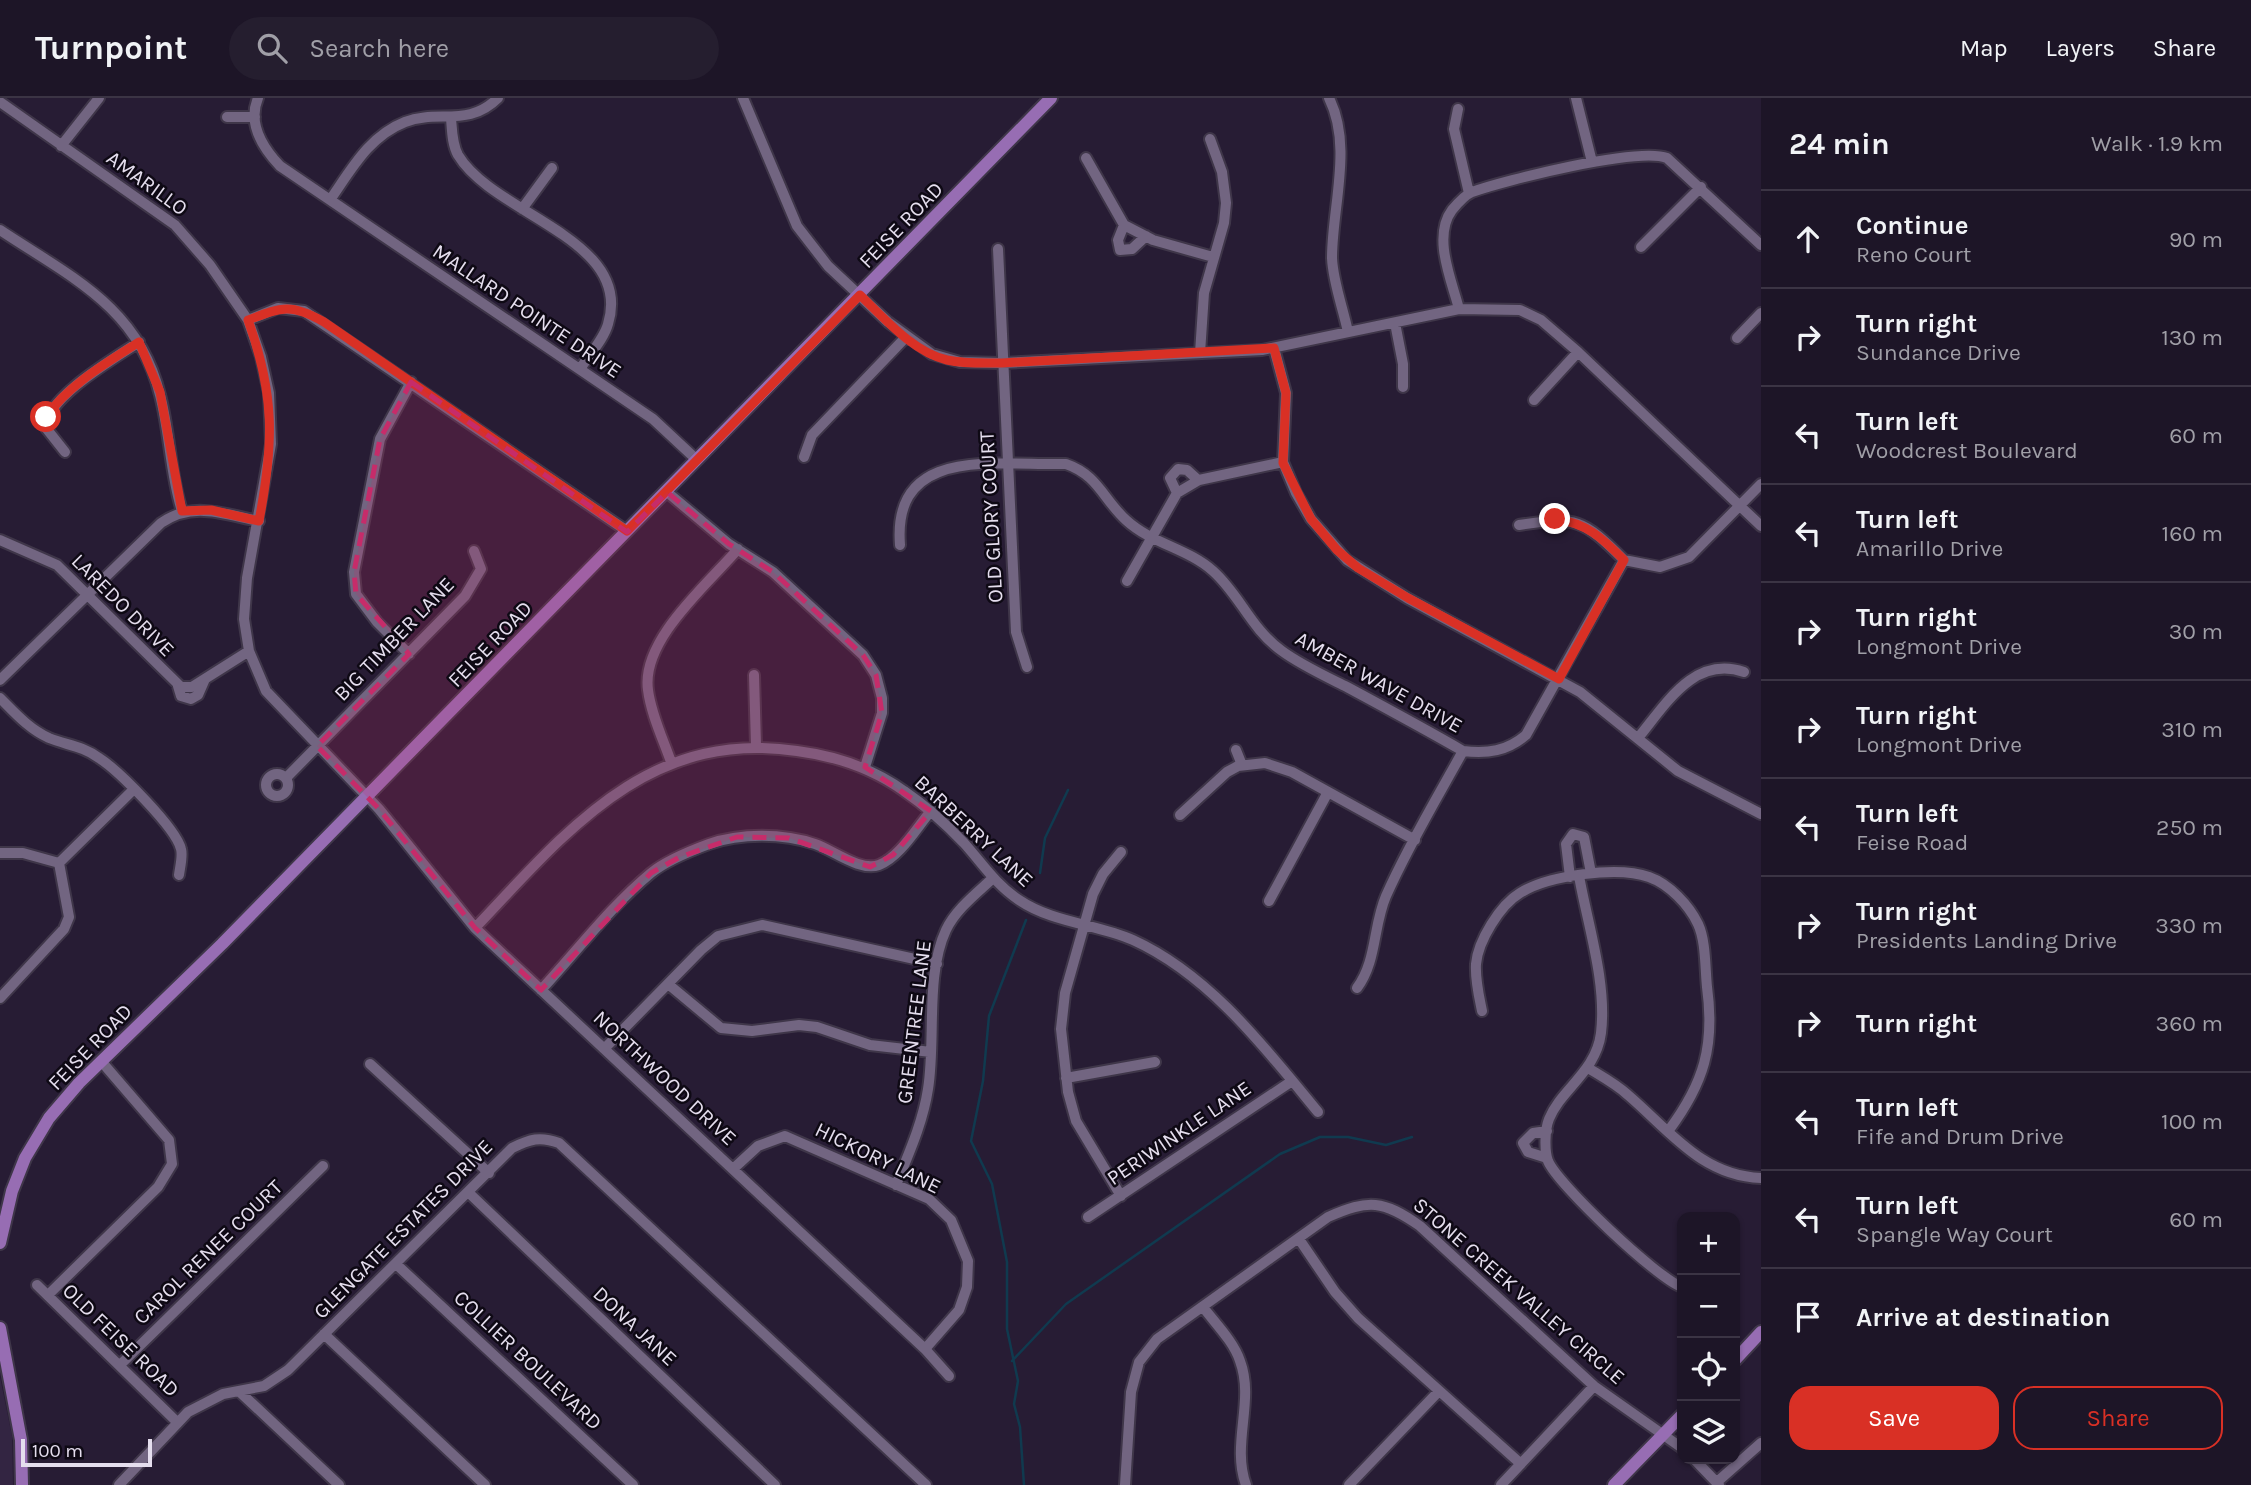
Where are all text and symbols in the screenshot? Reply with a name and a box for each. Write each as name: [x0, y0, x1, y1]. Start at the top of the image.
search box: [229, 17, 719, 80]
text: Turnpoint: [35, 29, 187, 67]
icon: search: [253, 29, 291, 67]
text: Search here: [309, 33, 449, 64]
text: Map: [1960, 34, 2008, 62]
text: Layers: [2046, 34, 2115, 62]
text: Share: [2153, 34, 2216, 62]
text: 24 min: [1789, 126, 1890, 162]
text: Walk · 1.9 km: [2091, 130, 2223, 157]
street label: AMARILLO: [102, 146, 192, 220]
street label: FEISE ROAD: [854, 177, 948, 273]
text: Continue: [1856, 210, 1968, 241]
icon: ahead: [1789, 220, 1827, 258]
text: 90 m: [2169, 226, 2223, 253]
street label: MALLARD POINTE DRIVE: [428, 239, 626, 383]
text: Reno Court: [1856, 241, 1971, 268]
text: Turn right: [1856, 308, 1977, 339]
icon: right: [1789, 318, 1827, 356]
text: 130 m: [2161, 324, 2223, 351]
text: Sundance Drive: [1856, 339, 2021, 366]
route start: [30, 401, 61, 432]
text: Turn left: [1856, 406, 1958, 437]
icon: left: [1789, 416, 1827, 454]
text: 60 m: [2169, 422, 2223, 449]
street label: OLD GLORY COURT: [974, 430, 1007, 604]
text: Woodcrest Boulevard: [1856, 437, 2078, 464]
route end: [1539, 503, 1570, 534]
text: Turn left: [1856, 504, 1958, 535]
icon: left: [1789, 514, 1827, 552]
text: 160 m: [2162, 520, 2223, 547]
text: Amarillo Drive: [1856, 535, 2003, 562]
street label: LAREDO DRIVE: [67, 549, 179, 661]
street label: BIG TIMBER LANE: [329, 572, 459, 706]
street label: FEISE ROAD: [443, 596, 537, 692]
text: Turn right: [1856, 602, 1977, 633]
icon: right: [1789, 612, 1827, 650]
text: 30 m: [2169, 618, 2223, 645]
street label: AMBER WAVE DRIVE: [1291, 626, 1467, 738]
text: Longmont Drive: [1856, 633, 2022, 660]
text: Turn right: [1856, 700, 1977, 731]
icon: right: [1789, 710, 1827, 748]
text: 310 m: [2161, 716, 2223, 743]
text: Longmont Drive: [1856, 731, 2022, 758]
street label: BARBERRY LANE: [910, 770, 1038, 892]
text: Turn left: [1856, 798, 1958, 829]
icon: left: [1789, 808, 1827, 846]
text: 250 m: [2156, 814, 2223, 841]
text: Feise Road: [1856, 829, 1968, 856]
text: Turn right: [1856, 896, 1977, 927]
icon: right: [1789, 906, 1827, 944]
text: 330 m: [2155, 912, 2223, 939]
text: Presidents Landing Drive: [1856, 927, 2117, 954]
street label: GREENTREE LANE: [892, 939, 936, 1105]
street label: FEISE ROAD: [43, 999, 137, 1095]
icon: right: [1789, 1004, 1827, 1042]
street label: NORTHWOOD DRIVE: [589, 1006, 741, 1150]
text: Turn right: [1856, 1008, 1977, 1039]
text: 360 m: [2156, 1010, 2223, 1037]
street label: PERIWINKLE LANE: [1102, 1076, 1256, 1190]
text: Turn left: [1856, 1092, 1958, 1123]
icon: left: [1789, 1102, 1827, 1140]
text: 100 m: [2161, 1108, 2223, 1135]
street label: HICKORY LANE: [811, 1117, 945, 1199]
text: Fife and Drum Drive: [1856, 1123, 2064, 1150]
street label: GLENGATE ESTATES DRIVE: [309, 1135, 497, 1323]
street label: CAROL RENEE COURT: [129, 1175, 288, 1329]
text: Turn left: [1856, 1190, 1958, 1221]
street label: STONE CREEK VALLEY CIRCLE: [1408, 1193, 1630, 1389]
icon: left: [1789, 1200, 1827, 1238]
text: 60 m: [2169, 1206, 2223, 1233]
map controls: [1677, 1212, 1740, 1464]
button: +: [1677, 1212, 1740, 1275]
text: Spangle Way Court: [1856, 1221, 2053, 1248]
button: −: [1677, 1275, 1740, 1338]
street label: OLD FEISE ROAD: [58, 1278, 184, 1402]
street label: DONA JANE: [588, 1281, 682, 1371]
street label: COLLIER BOULEVARD: [449, 1285, 607, 1435]
icon: arrive: [1789, 1298, 1827, 1336]
text: Arrive at destination: [1856, 1302, 2110, 1333]
button: locate: [1677, 1338, 1740, 1401]
button: Save: [1789, 1386, 1999, 1450]
button: Share: [2013, 1386, 2223, 1450]
button: layers: [1677, 1401, 1740, 1464]
scale bar: [21, 1436, 152, 1468]
text: 100 m: [32, 1440, 83, 1462]

